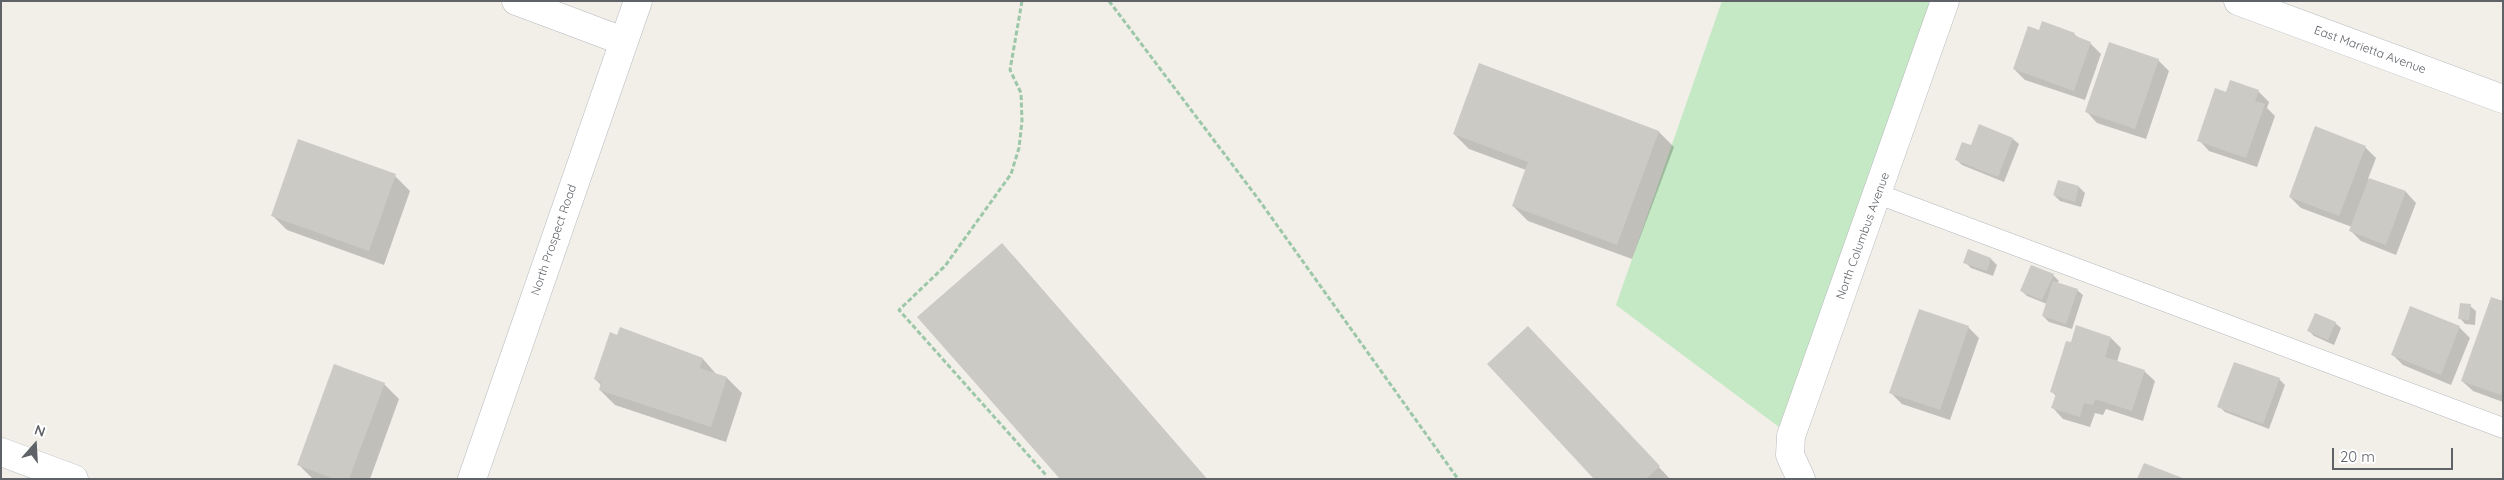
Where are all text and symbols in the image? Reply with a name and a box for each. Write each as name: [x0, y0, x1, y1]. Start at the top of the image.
street label: East Marietta Avenue: [2312, 23, 2428, 77]
street label: North Columbus Avenue: [1833, 170, 1893, 302]
street label: North Prospect Road: [528, 183, 580, 297]
north arrow: [10, 420, 60, 470]
text: N: [32, 421, 48, 441]
scale bar: [2334, 438, 2455, 470]
text: 20 m: [2340, 447, 2375, 466]

